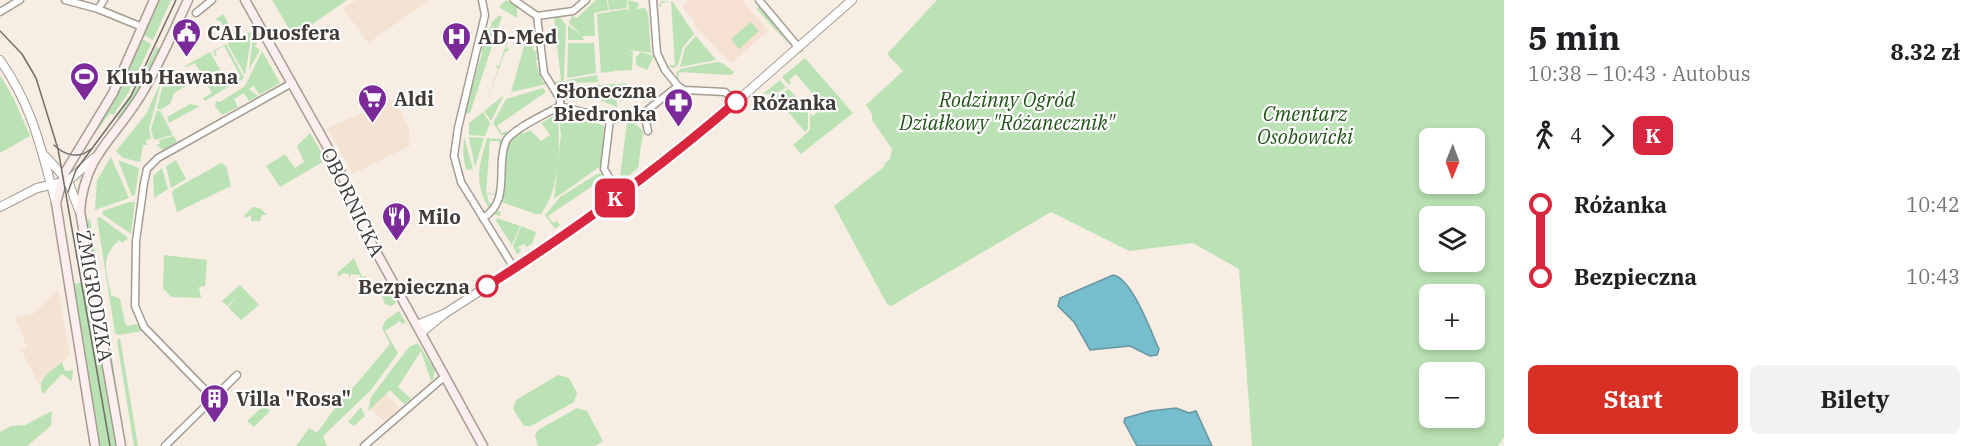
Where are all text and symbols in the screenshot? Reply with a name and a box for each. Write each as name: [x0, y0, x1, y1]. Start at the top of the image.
public building icon: CAL Duosfera: [170, 16, 202, 58]
text: 5 min: [1528, 16, 1620, 59]
place label: CAL Duosfera: [207, 19, 341, 46]
hospital icon: AD-Med: [441, 20, 473, 62]
place label: AD-Med: [478, 23, 558, 50]
text: 8.32 zł: [1890, 37, 1960, 66]
sports icon: Klub Hawana: [69, 60, 101, 102]
text: 10:38 – 10:43 · Autobus: [1528, 60, 1750, 87]
place label: Klub Hawana: [106, 63, 238, 90]
place label: Słoneczna Biedronka: [554, 77, 657, 127]
supermarket icon: Aldi: [357, 82, 389, 124]
place label: Aldi: [394, 85, 434, 112]
pharmacy icon: Słoneczna Biedronka: [662, 86, 694, 128]
park label: Rodzinny Ogród Działkowy "Różanecznik": [898, 86, 1116, 136]
place label: Różanka: [752, 89, 837, 116]
marker: Różanka: [725, 91, 747, 113]
park label: Cmentarz Osobowicki: [1257, 100, 1353, 150]
icon: walk: [1528, 119, 1561, 152]
icon: forward: [1591, 119, 1624, 152]
text: K: [1645, 121, 1661, 149]
text: 4: [1570, 122, 1582, 149]
north arrow: [1419, 128, 1485, 194]
map controls: [1419, 128, 1485, 428]
street label: OBORNICKA: [315, 143, 391, 262]
line badge: K: [596, 178, 634, 218]
text: K: [607, 184, 623, 212]
text: Różanka: [1574, 190, 1667, 219]
text: 10:42: [1906, 191, 1960, 218]
restaurant icon: Milo: [381, 200, 413, 242]
place label: Milo: [418, 203, 461, 230]
button: layers: [1419, 206, 1485, 272]
street label: ŻMIGRODZKA: [70, 228, 120, 364]
text: Bezpieczna: [1574, 262, 1697, 291]
text: 10:43: [1906, 263, 1960, 290]
place label: Bezpieczna: [358, 273, 470, 300]
marker: Bezpieczna: [476, 275, 498, 297]
button: +: [1419, 284, 1485, 350]
button: −: [1419, 362, 1485, 428]
button: Start: [1528, 365, 1738, 434]
button: Bilety: [1750, 365, 1960, 434]
building icon: Villa "Rosa": [199, 382, 231, 424]
place label: Villa "Rosa": [236, 385, 351, 412]

